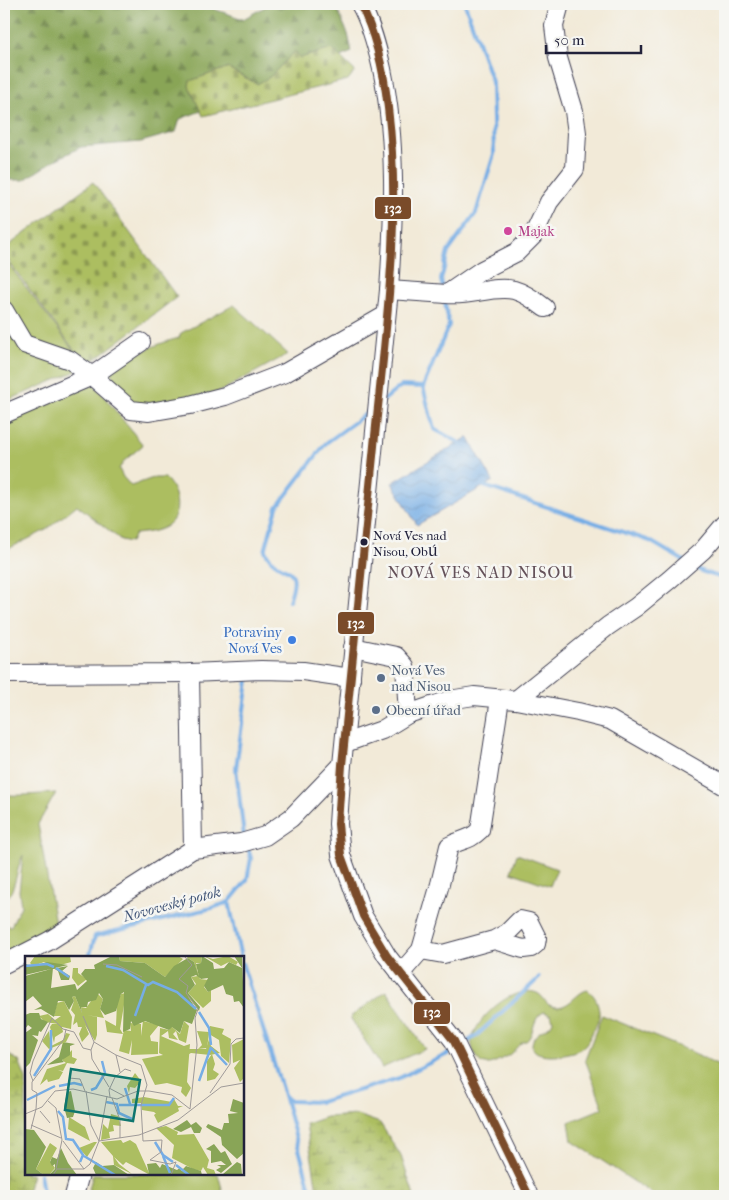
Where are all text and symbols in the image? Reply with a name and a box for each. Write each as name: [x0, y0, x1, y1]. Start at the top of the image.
scale bar: [546, 22, 642, 54]
text: 50 m: [554, 31, 585, 49]
line badge: 132: [374, 196, 412, 220]
text: 132: [384, 200, 402, 217]
place label: Majak: [518, 223, 555, 240]
marker: Majak: [502, 225, 514, 237]
place label: Nová Ves nad Nisou, ObÚ: [373, 528, 447, 559]
marker: Nová Ves nad Nisou, ObÚ: [359, 537, 369, 547]
district label: NOVÁ VES NAD NISOU: [388, 562, 574, 582]
line badge: 132: [337, 611, 375, 635]
text: 132: [347, 615, 365, 632]
place label: Potraviny Nová Ves: [223, 624, 283, 657]
marker: Potraviny Nová Ves: [286, 634, 298, 646]
place label: Nová Ves nad Nisou: [391, 662, 451, 695]
marker: Nová Ves nad Nisou: [375, 672, 387, 684]
place label: Obecní úřad: [386, 702, 461, 719]
marker: Obecní úřad: [370, 704, 382, 716]
water label: Novoveský potok: [120, 882, 223, 926]
inset map: [25, 956, 244, 1175]
line badge: 132: [413, 1001, 451, 1025]
text: 132: [423, 1004, 441, 1021]

